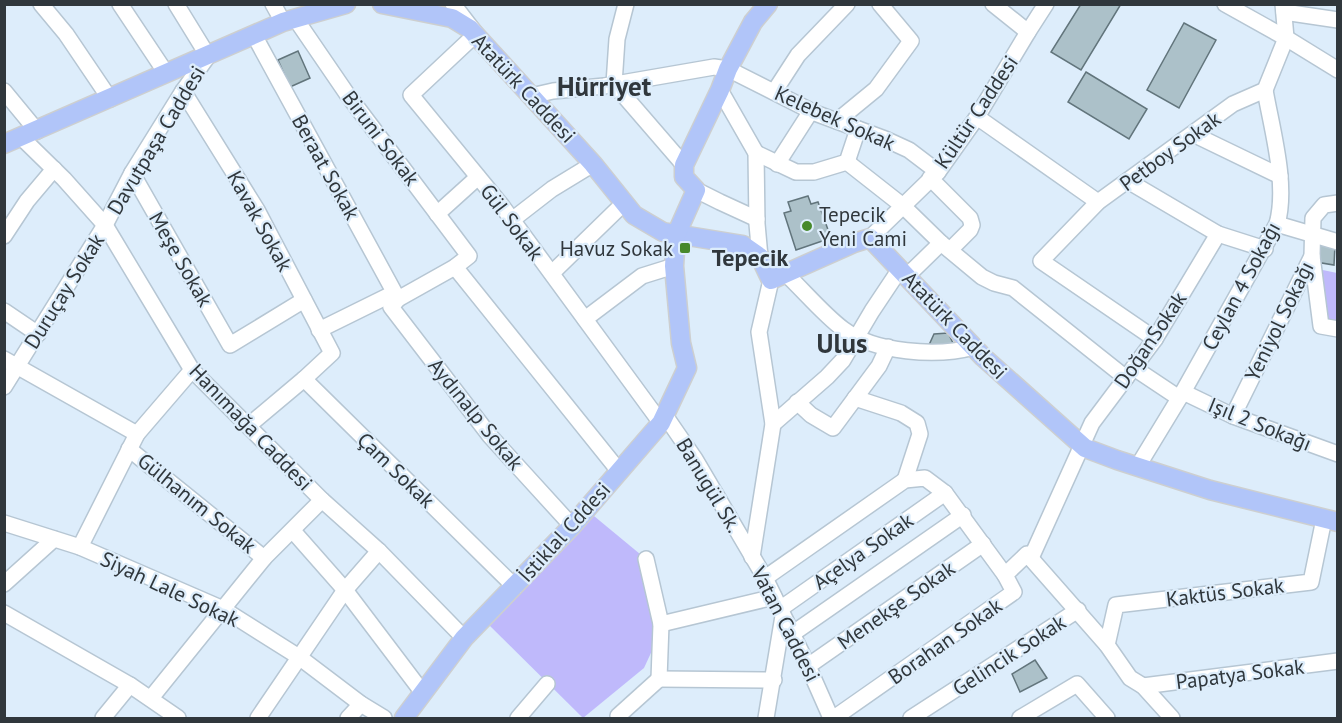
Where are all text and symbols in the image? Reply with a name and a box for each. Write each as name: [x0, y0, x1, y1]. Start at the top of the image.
street label: Atatürk Caddesi: [466, 28, 582, 148]
street label: Kültür Caddesi: [928, 50, 1024, 174]
street label: Davutpaşa Caddesi: [101, 61, 211, 219]
district label: Hürriyet: [557, 69, 652, 103]
street label: Kelebek Sokak: [770, 79, 900, 157]
street label: Biruni Sokak: [337, 85, 425, 191]
street label: Petboy Sokak: [1114, 105, 1226, 197]
street label: Beraat Sokak: [286, 109, 366, 225]
street label: Kavak Sokak: [221, 166, 299, 276]
street label: Gül Sokak: [474, 178, 550, 266]
place label: Tepecik Yeni Cami: [819, 201, 907, 252]
street label: Meşe Sokak: [143, 207, 219, 311]
street label: Ceylan 4 Sokağı: [1196, 217, 1286, 355]
marker: Tepecik Yeni Cami: [800, 219, 814, 233]
street label: Duruçay Sokak: [18, 228, 110, 354]
place label: Havuz Sokak: [560, 235, 673, 262]
marker: Havuz Sokak: [678, 241, 692, 255]
district label: Tepecik: [712, 242, 788, 273]
street label: Yeniyol Sokağı: [1238, 257, 1320, 385]
street label: Atatürk Caddesi: [897, 265, 1013, 385]
street label: DoğanSokak: [1108, 286, 1192, 394]
district label: Ulus: [817, 326, 867, 360]
street label: Aydınalp Sokak: [423, 353, 529, 475]
street label: Hanımağa Caddesi: [184, 358, 318, 496]
street label: Işıl 2 Sokağı: [1204, 391, 1316, 457]
street label: Çam Sokak: [351, 426, 441, 514]
street label: Banugül Sk.: [670, 433, 748, 537]
street label: Gülhanım Sokak: [132, 447, 262, 559]
street label: İstiklal Cddesi: [512, 476, 616, 588]
street label: Açelya Sokak: [808, 507, 918, 595]
street label: Siyah Lale Sokak: [96, 545, 244, 633]
street label: Menekşe Sokak: [832, 554, 960, 656]
street label: Vatan Caddesi: [745, 561, 827, 686]
street label: Kaktüs Sokak: [1165, 571, 1285, 613]
street label: Borahan Sokak: [883, 592, 1007, 690]
street label: Gelincik Sokak: [947, 608, 1071, 702]
street label: Papatya Sokak: [1174, 653, 1306, 695]

